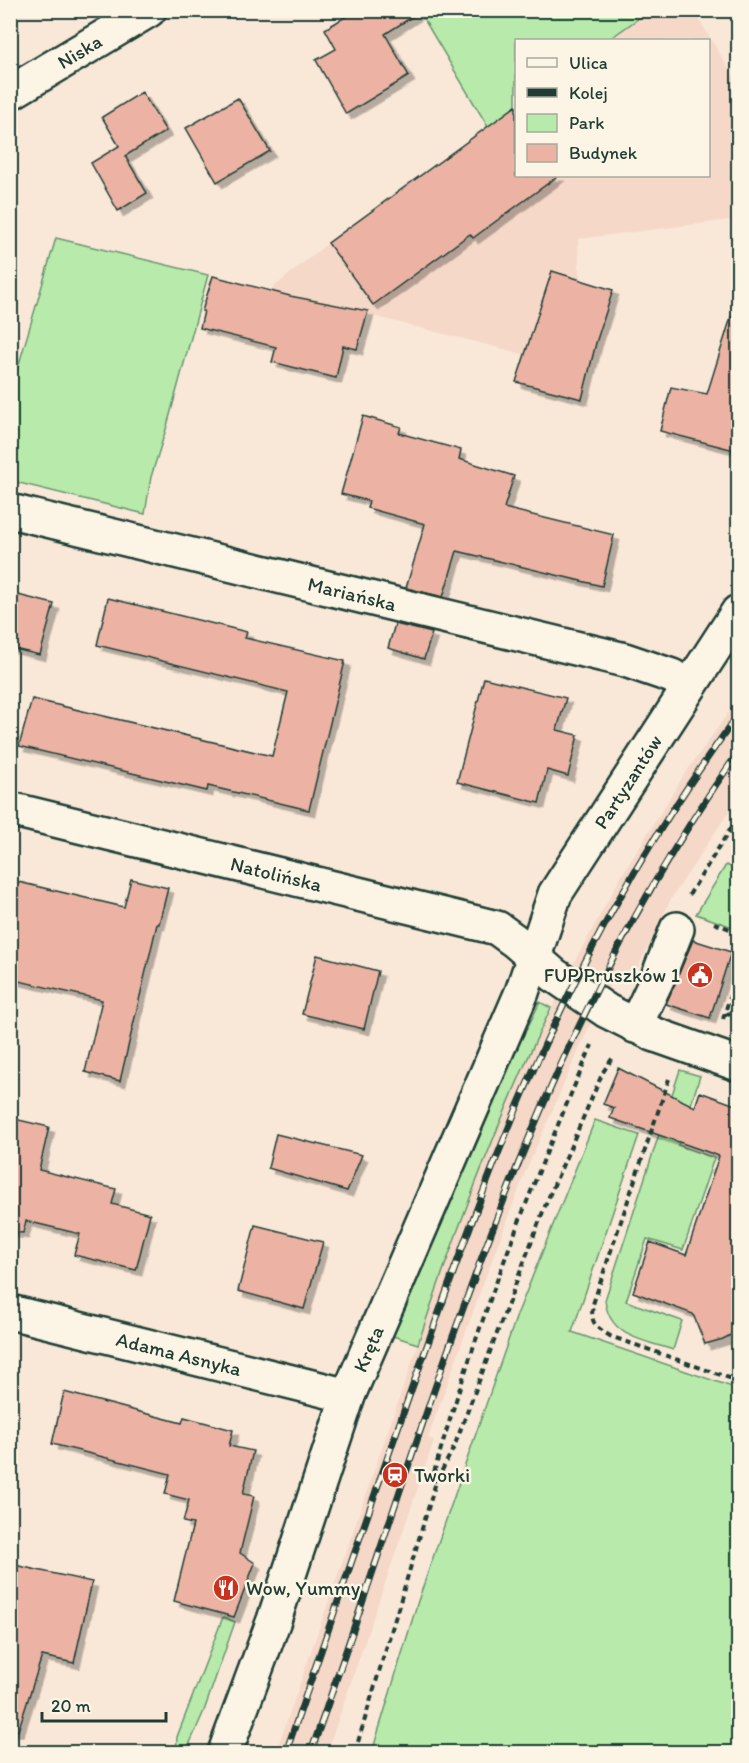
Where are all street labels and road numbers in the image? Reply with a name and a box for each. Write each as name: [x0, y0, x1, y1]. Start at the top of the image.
street label: Niska: [53, 29, 106, 74]
street label: Mariańska: [305, 572, 400, 616]
street label: Partyzantów: [589, 730, 667, 833]
street label: Natolińska: [228, 851, 325, 897]
street label: Kręta: [348, 1322, 389, 1376]
street label: Adama Asnyka: [114, 1327, 244, 1381]

